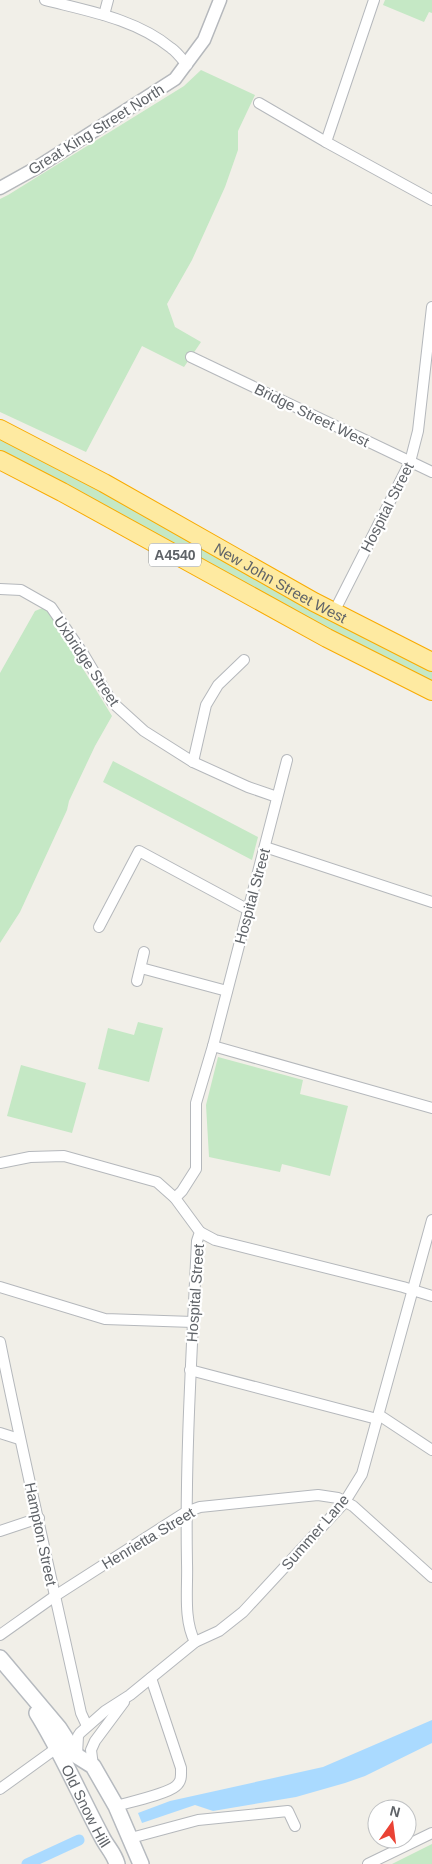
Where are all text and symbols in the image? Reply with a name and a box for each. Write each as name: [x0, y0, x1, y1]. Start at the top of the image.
street label: Great King Street North: [25, 80, 167, 178]
street label: Bridge Street West: [252, 380, 373, 451]
street label: Hospital Street: [357, 459, 417, 555]
street label: New John Street West: [211, 539, 351, 626]
road number: A4540: [149, 544, 201, 566]
street label: Uxbridge Street: [51, 613, 124, 710]
street label: Hospital Street: [231, 845, 273, 946]
street label: Hospital Street: [183, 1243, 207, 1343]
street label: Hampton Street: [22, 1481, 60, 1588]
street label: Summer Lane: [278, 1491, 352, 1573]
street label: Henrietta Street: [99, 1503, 198, 1572]
street label: Old Snow Hill: [58, 1762, 114, 1850]
north arrow: [367, 1799, 417, 1849]
text: N: [388, 1802, 402, 1820]

